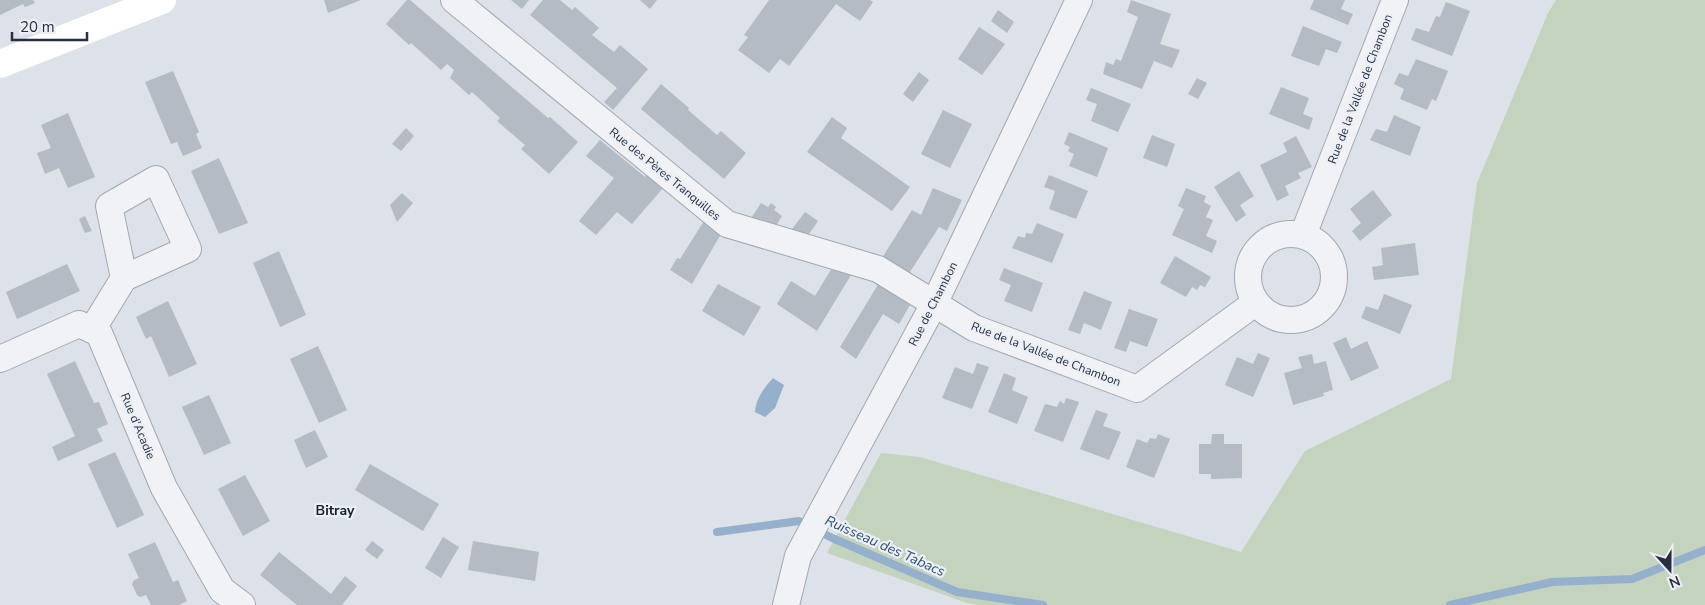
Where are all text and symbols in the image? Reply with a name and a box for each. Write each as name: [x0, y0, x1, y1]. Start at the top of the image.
scale bar: [12, 10, 88, 42]
street label: Rue de la Vallée de Chambon: [1324, 12, 1396, 166]
text: 20 m: [20, 17, 55, 37]
street label: Rue des Pères Tranquilles: [606, 124, 724, 224]
street label: Rue de Chambon: [905, 259, 961, 349]
street label: Rue de la Vallée de Chambon: [969, 318, 1123, 390]
street label: Rue d'Acadie: [117, 390, 159, 462]
district label: Bitray: [316, 501, 355, 520]
water label: Ruisseau des Tabacs: [822, 511, 948, 581]
north arrow: [1645, 545, 1695, 595]
text: N: [1666, 571, 1683, 592]

